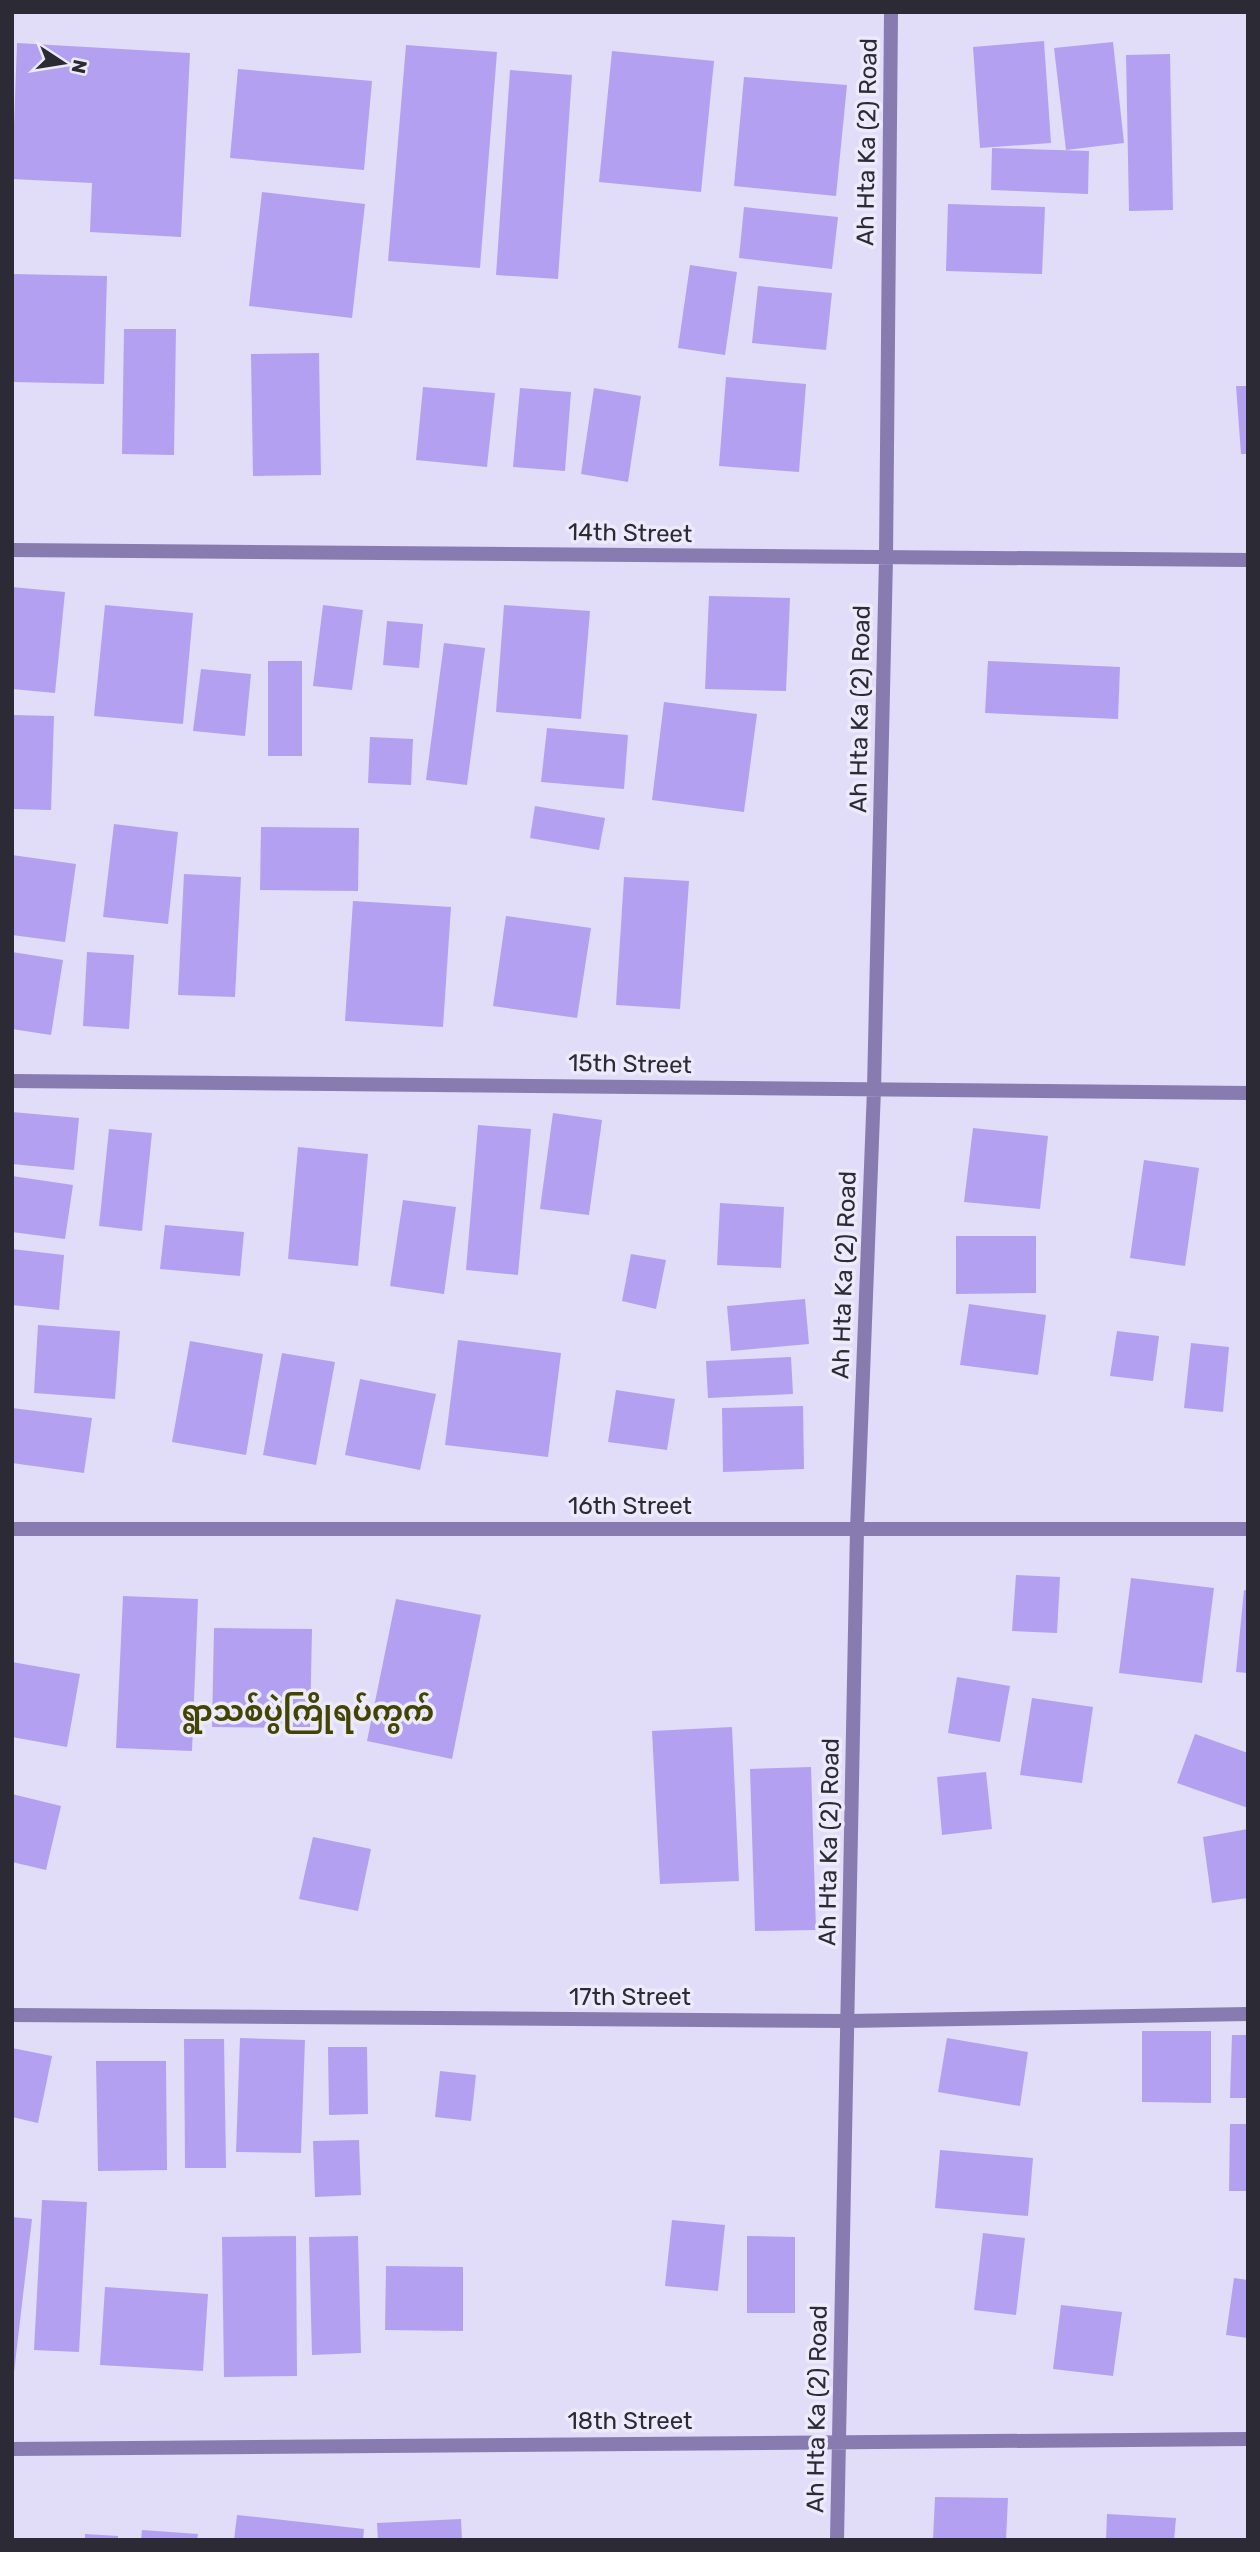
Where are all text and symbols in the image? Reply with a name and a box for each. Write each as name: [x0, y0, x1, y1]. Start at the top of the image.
north arrow: [28, 28, 98, 98]
street label: Ah Hta Ka (2) Road: [851, 38, 883, 246]
text: N: [66, 57, 92, 76]
street label: 14th Street: [568, 518, 692, 548]
street label: Ah Hta Ka (2) Road: [844, 605, 876, 813]
street label: 15th Street: [568, 1049, 692, 1079]
street label: Ah Hta Ka (2) Road: [826, 1171, 862, 1379]
street label: 16th Street: [568, 1492, 692, 1520]
district label: ရွာသစ်ပွဲကြိုရပ်ကွက်: [182, 1692, 434, 1734]
street label: Ah Hta Ka (2) Road: [813, 1738, 845, 1946]
street label: 17th Street: [569, 1983, 691, 2011]
street label: Ah Hta Ka (2) Road: [801, 2305, 833, 2513]
street label: 18th Street: [568, 2407, 692, 2435]

